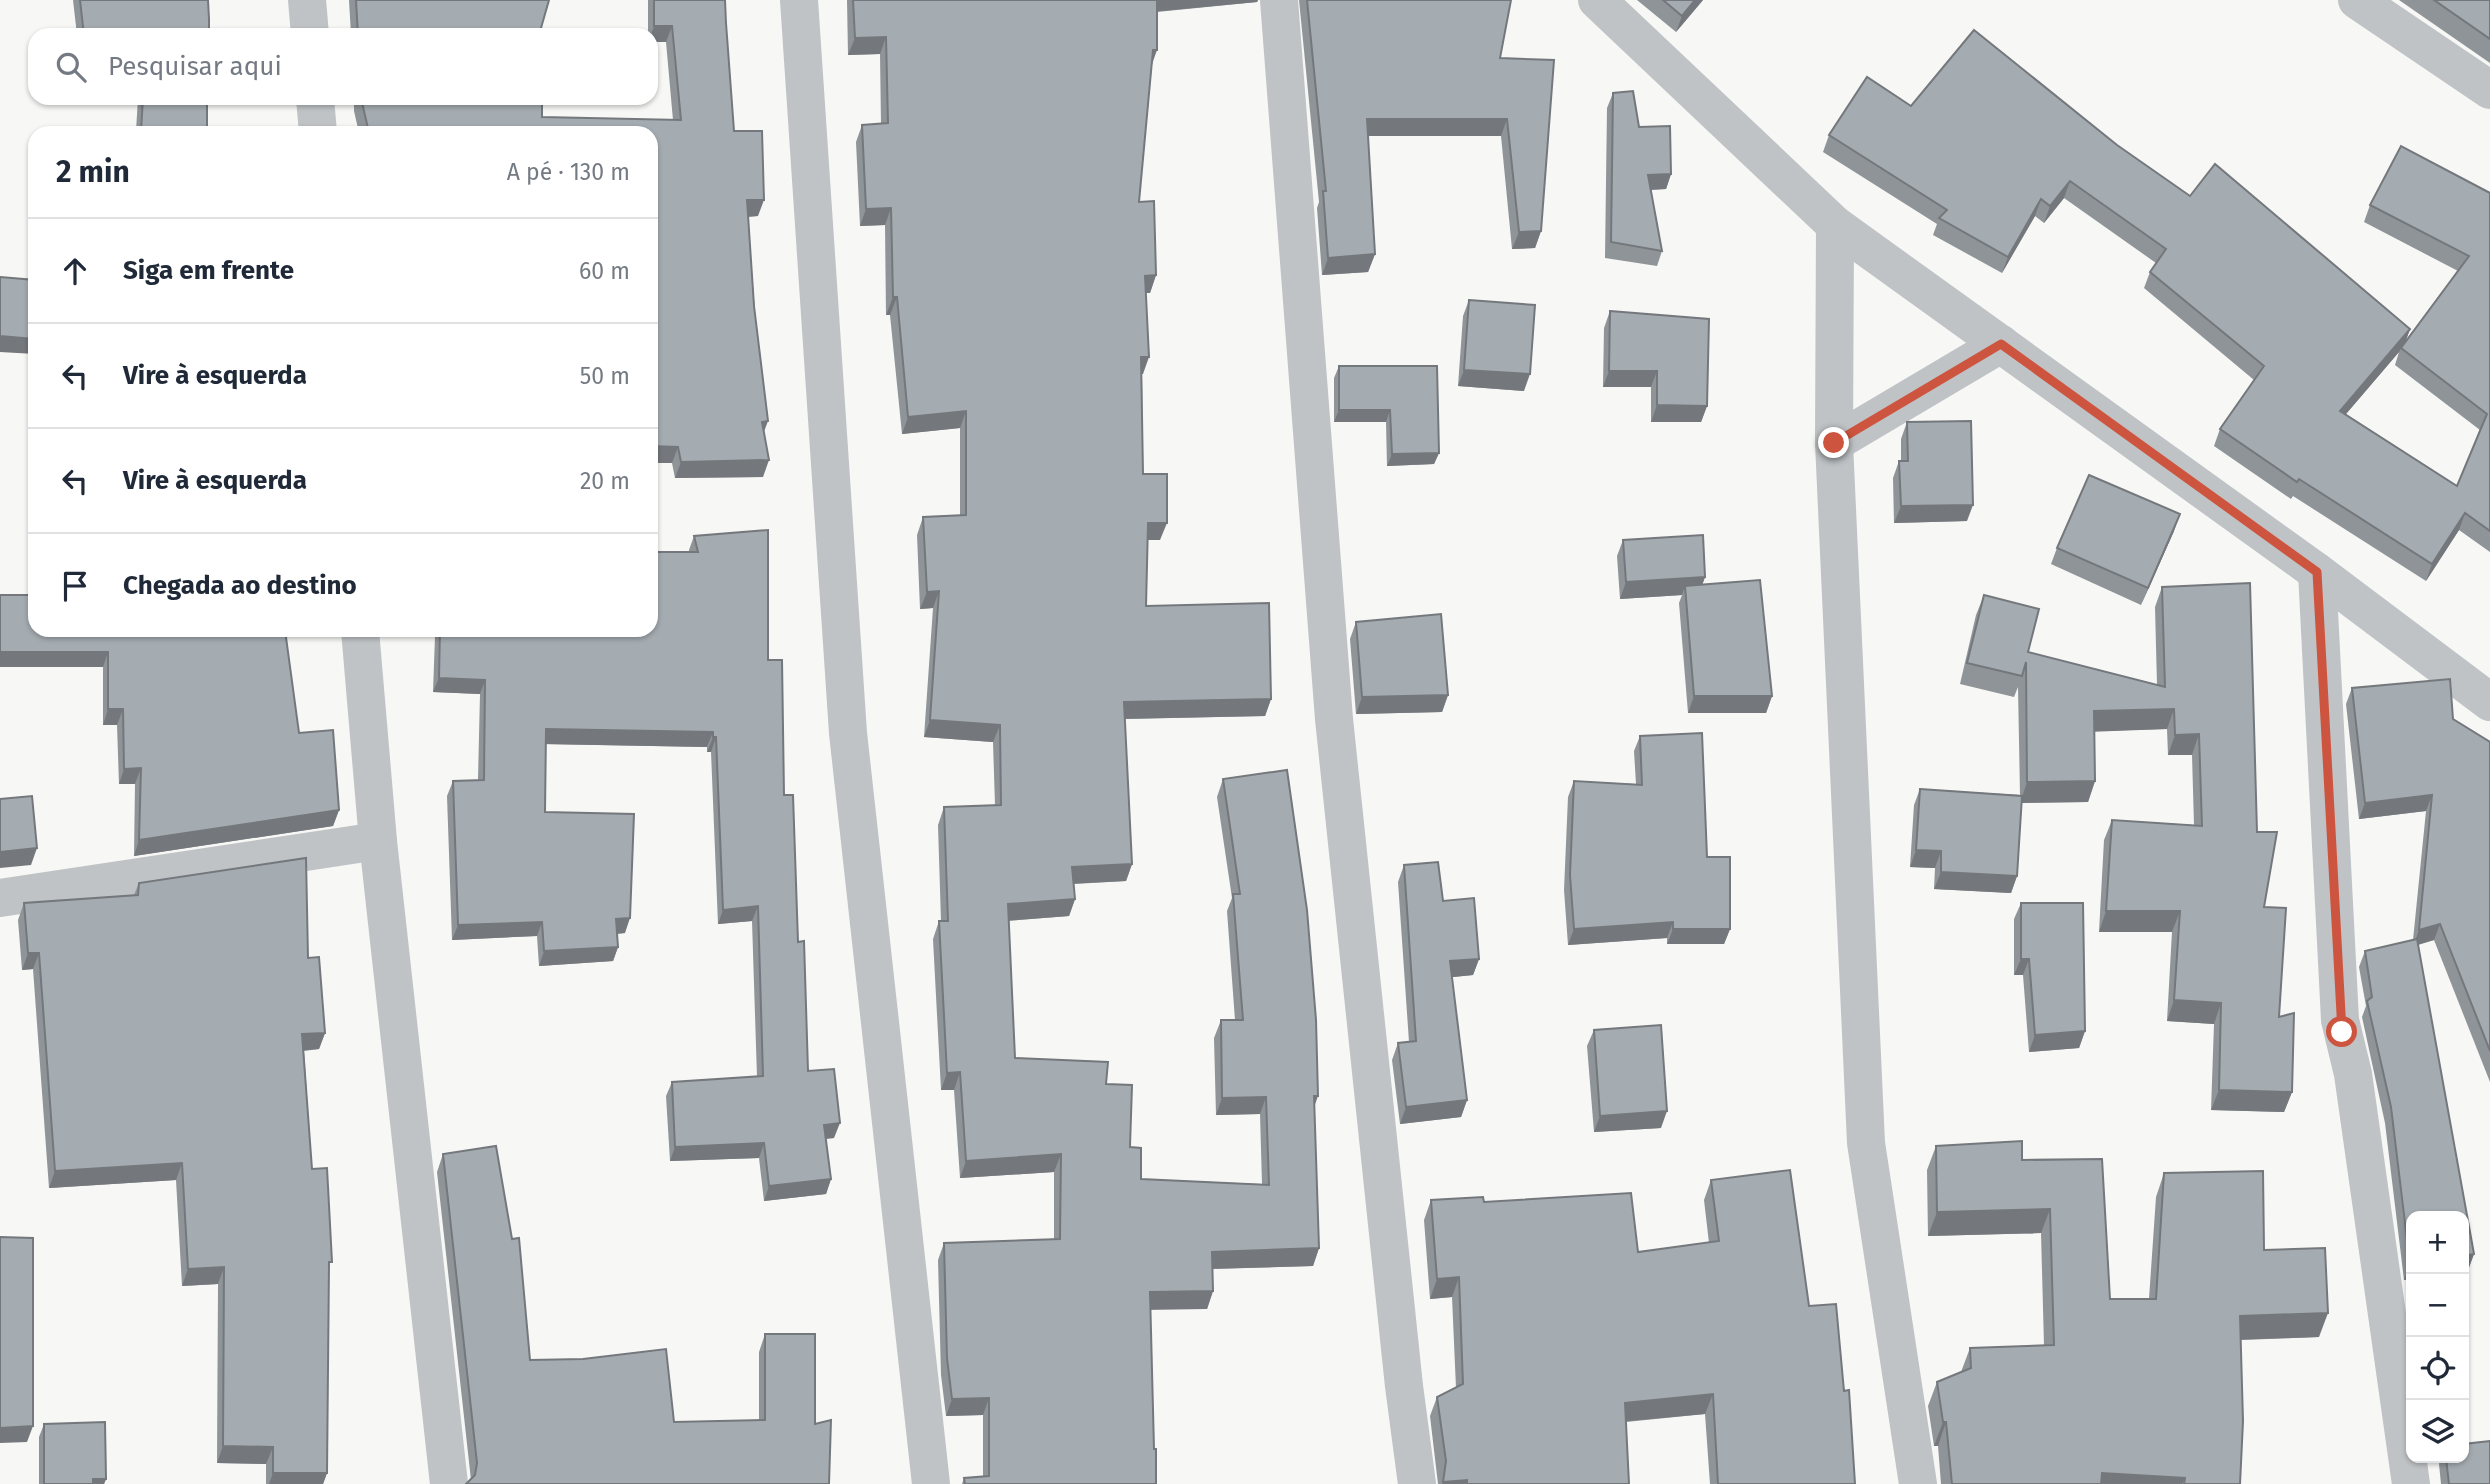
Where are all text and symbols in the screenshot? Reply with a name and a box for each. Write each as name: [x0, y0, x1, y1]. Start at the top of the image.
search box: [28, 28, 658, 105]
icon: search: [52, 48, 90, 86]
text: Pesquisar aqui: [108, 51, 282, 82]
text: 2 min: [56, 154, 130, 190]
text: A pé · 130 m: [507, 158, 630, 186]
icon: ahead: [56, 252, 94, 290]
text: Siga em frente: [123, 255, 294, 286]
text: 60 m: [579, 257, 630, 285]
icon: left: [56, 357, 94, 395]
text: Vire à esquerda: [123, 360, 307, 391]
text: 50 m: [580, 362, 630, 390]
route end: [1818, 427, 1849, 458]
icon: left: [56, 462, 94, 500]
text: Vire à esquerda: [123, 465, 307, 496]
text: 20 m: [580, 467, 630, 495]
icon: arrive: [56, 567, 94, 605]
text: Chegada ao destino: [123, 570, 357, 601]
route start: [2326, 1016, 2357, 1047]
map controls: [2406, 1211, 2469, 1463]
button: +: [2406, 1211, 2469, 1274]
button: −: [2406, 1274, 2469, 1337]
button: locate: [2406, 1337, 2469, 1400]
button: layers: [2406, 1400, 2469, 1463]

